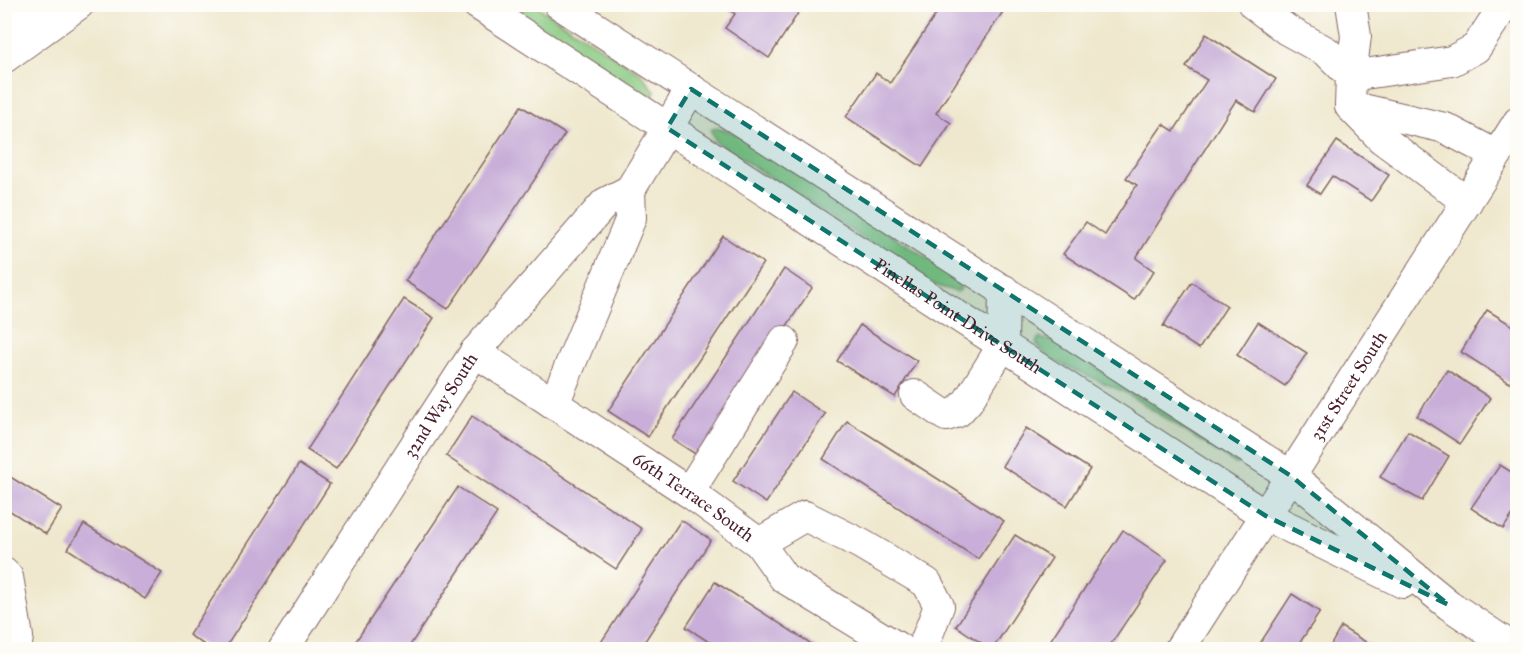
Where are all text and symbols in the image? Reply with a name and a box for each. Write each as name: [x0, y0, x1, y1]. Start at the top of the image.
street label: Pinellas Point Drive South: [870, 254, 1046, 378]
street label: 31st Street South: [1306, 327, 1392, 444]
street label: 32nd Way South: [399, 349, 482, 462]
street label: 66th Terrace South: [628, 447, 758, 547]

